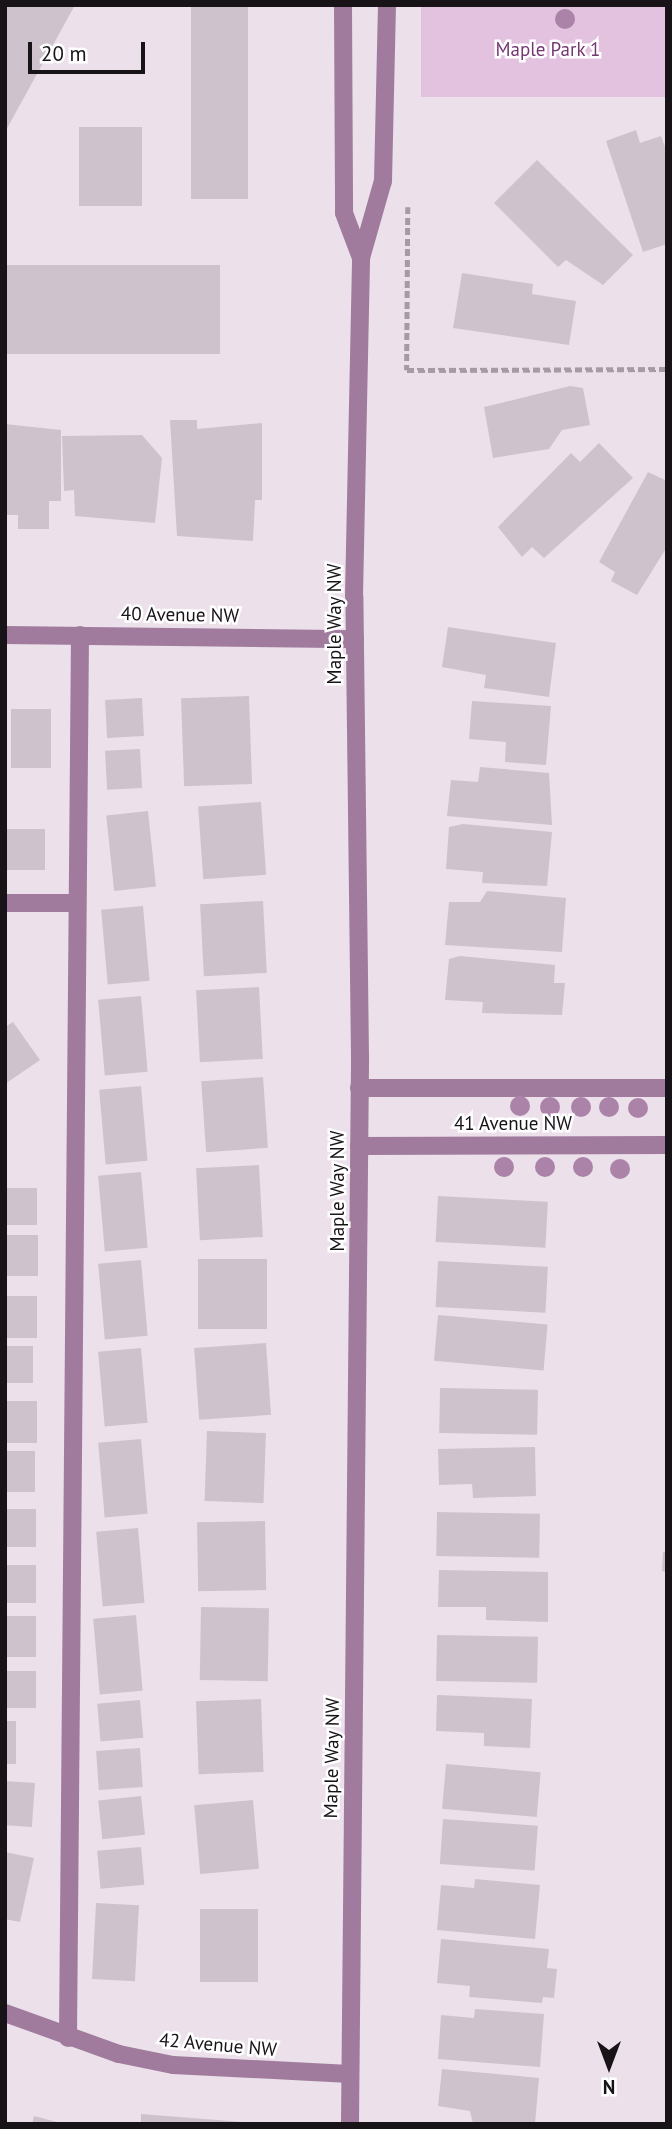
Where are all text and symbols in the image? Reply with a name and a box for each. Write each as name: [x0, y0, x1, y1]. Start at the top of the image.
scale bar: [32, 28, 149, 72]
park label: Maple Park 1: [495, 39, 601, 61]
text: 20 m: [41, 40, 87, 67]
street label: Maple Way NW: [324, 563, 346, 685]
street label: 40 Avenue NW: [120, 603, 240, 627]
street label: 41 Avenue NW: [454, 1113, 572, 1135]
street label: Maple Way NW: [327, 1130, 349, 1252]
street label: Maple Way NW: [320, 1697, 344, 1819]
street label: 42 Avenue NW: [158, 2028, 278, 2062]
north arrow: [574, 2031, 644, 2101]
text: N: [603, 2075, 615, 2099]

